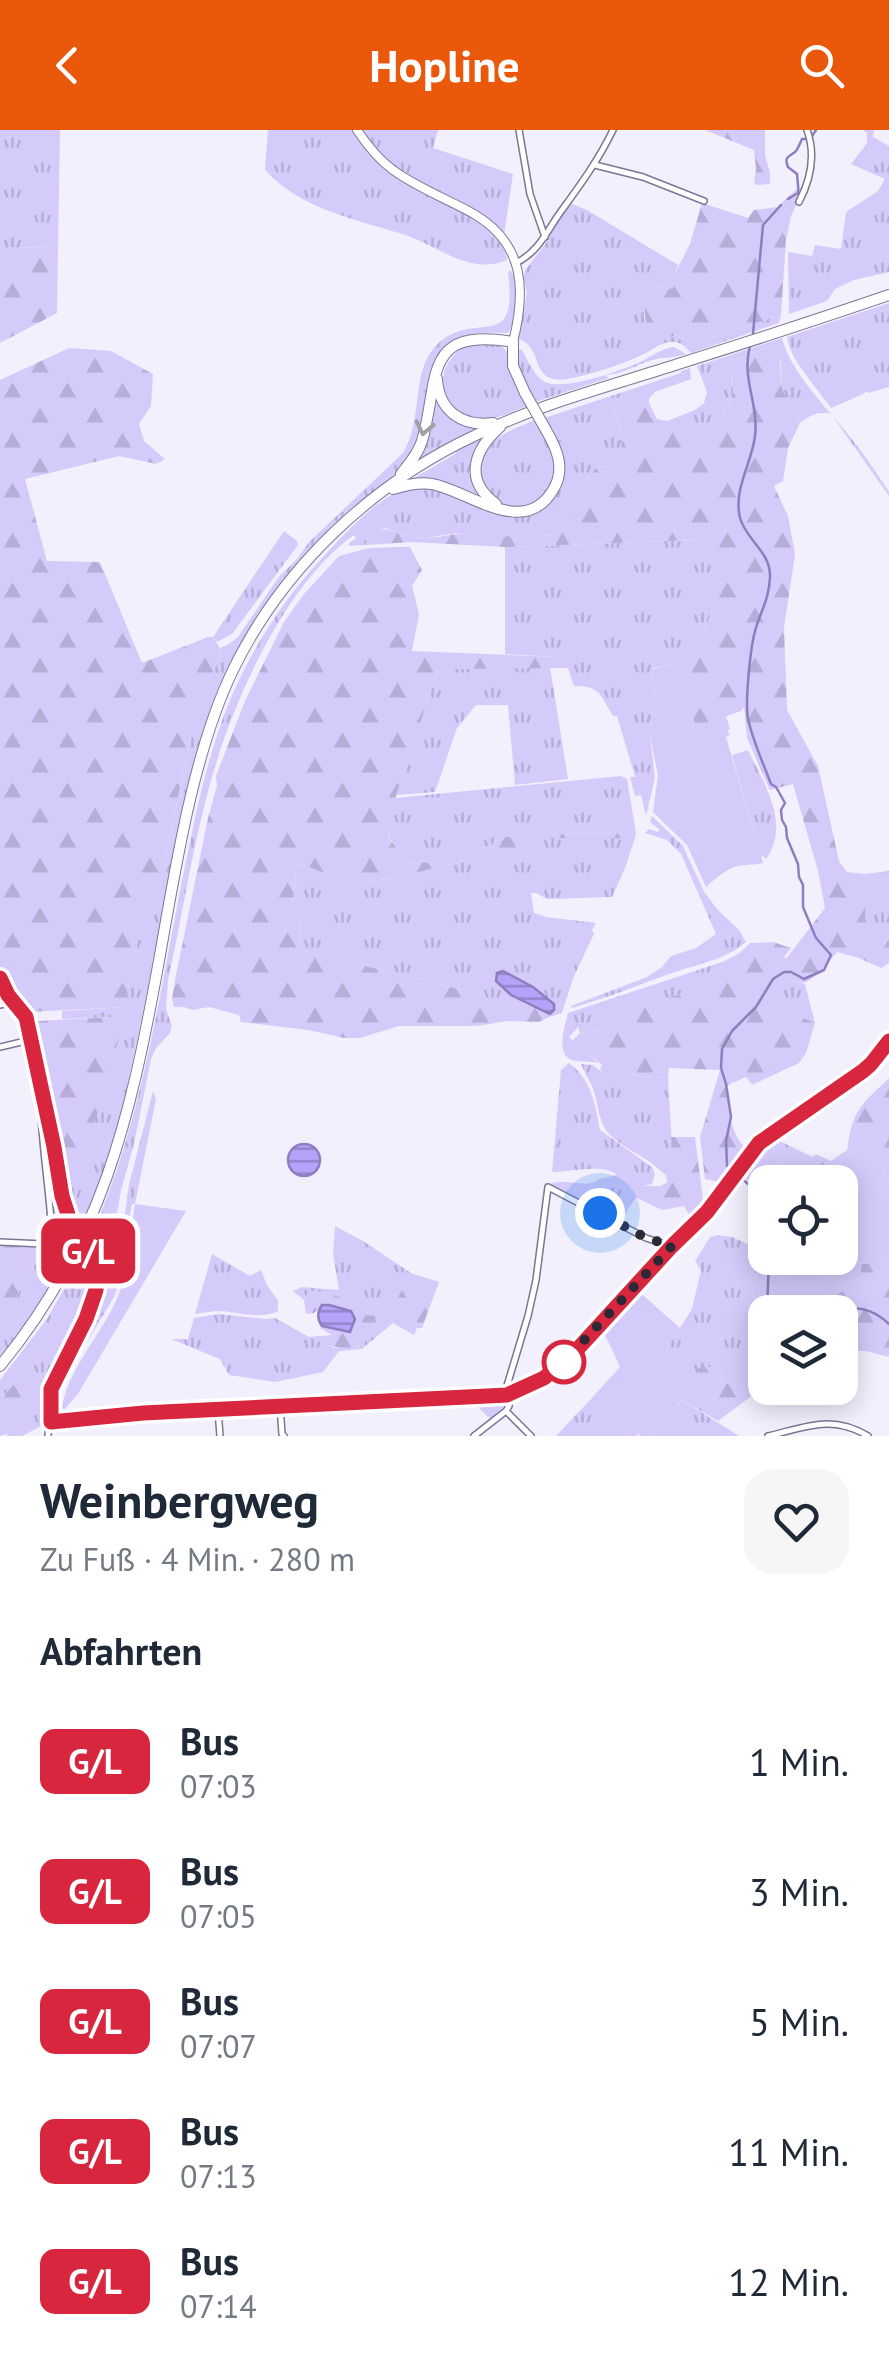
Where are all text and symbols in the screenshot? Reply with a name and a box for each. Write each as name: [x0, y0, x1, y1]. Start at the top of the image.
text: Hopline: [369, 36, 520, 94]
icon: back: [40, 38, 95, 93]
icon: search: [794, 38, 849, 93]
one-way arrow: [415, 419, 436, 436]
map controls: [748, 1165, 858, 1405]
button: locate: [748, 1165, 858, 1275]
your location: [575, 1188, 625, 1238]
line badge: G/L: [31, 1218, 146, 1284]
text: G/L: [61, 1228, 115, 1274]
button: layers: [748, 1295, 858, 1405]
unlabelled marker: [543, 1341, 585, 1383]
text: Weinbergweg: [40, 1469, 319, 1531]
button: heart: [744, 1469, 849, 1574]
text: Zu Fuß · 4 Min. · 280 m: [40, 1538, 355, 1580]
text: Abfahrten: [40, 1626, 202, 1675]
text: Bus: [180, 1716, 239, 1765]
text: 1 Min.: [749, 1737, 849, 1786]
text: G/L: [68, 1738, 122, 1784]
text: 07:03: [180, 1765, 257, 1807]
text: Bus: [180, 1846, 239, 1895]
text: 3 Min.: [749, 1867, 849, 1916]
text: G/L: [68, 1868, 122, 1914]
text: 07:05: [180, 1895, 257, 1937]
text: Bus: [180, 1976, 239, 2025]
text: 5 Min.: [749, 1997, 849, 2046]
text: G/L: [68, 1998, 122, 2044]
text: 07:07: [180, 2025, 257, 2067]
text: Bus: [180, 2106, 239, 2155]
text: 11 Min.: [728, 2127, 849, 2176]
text: G/L: [68, 2128, 122, 2174]
text: 07:13: [180, 2155, 257, 2197]
text: Bus: [180, 2236, 239, 2285]
text: 12 Min.: [728, 2257, 849, 2306]
text: G/L: [68, 2258, 122, 2304]
text: 07:14: [180, 2285, 257, 2327]

